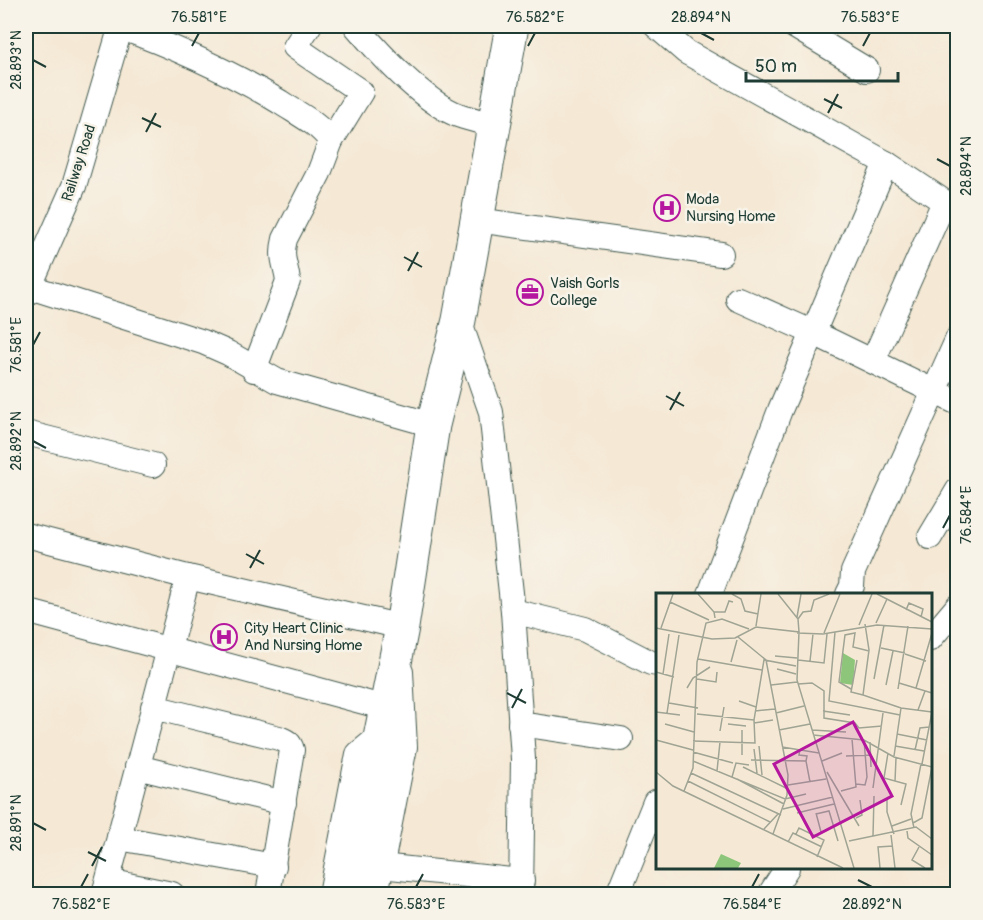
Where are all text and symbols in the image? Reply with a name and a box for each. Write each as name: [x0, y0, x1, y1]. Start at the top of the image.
text: 76.581°E: [171, 8, 227, 27]
text: 76.582°E: [506, 8, 564, 27]
text: 28.894°N: [671, 8, 731, 27]
text: 76.583°E: [841, 8, 899, 27]
text: 28.893°N: [7, 30, 26, 90]
scale bar: [746, 45, 898, 83]
text: 50 m: [755, 55, 797, 78]
street label: Railway Road: [58, 122, 100, 204]
text: 28.894°N: [957, 136, 976, 196]
place label: Moda Nursing Home: [686, 190, 776, 226]
hospital icon: Moda Nursing Home: [652, 193, 682, 223]
place label: Vaish Gorls College: [550, 274, 620, 310]
office icon: Vaish Gorls College: [515, 277, 545, 307]
text: 76.581°E: [7, 317, 26, 373]
text: 28.892°N: [7, 411, 26, 471]
text: 76.584°E: [957, 485, 976, 544]
inset map: [656, 593, 932, 869]
place label: City Heart Clinic And Nursing Home: [244, 619, 363, 655]
hospital icon: City Heart Clinic And Nursing Home: [209, 622, 239, 652]
text: 28.891°N: [7, 794, 26, 852]
text: 76.582°E: [52, 895, 110, 914]
text: 76.583°E: [387, 895, 445, 914]
text: 76.584°E: [723, 895, 782, 914]
text: 28.892°N: [842, 895, 902, 914]

